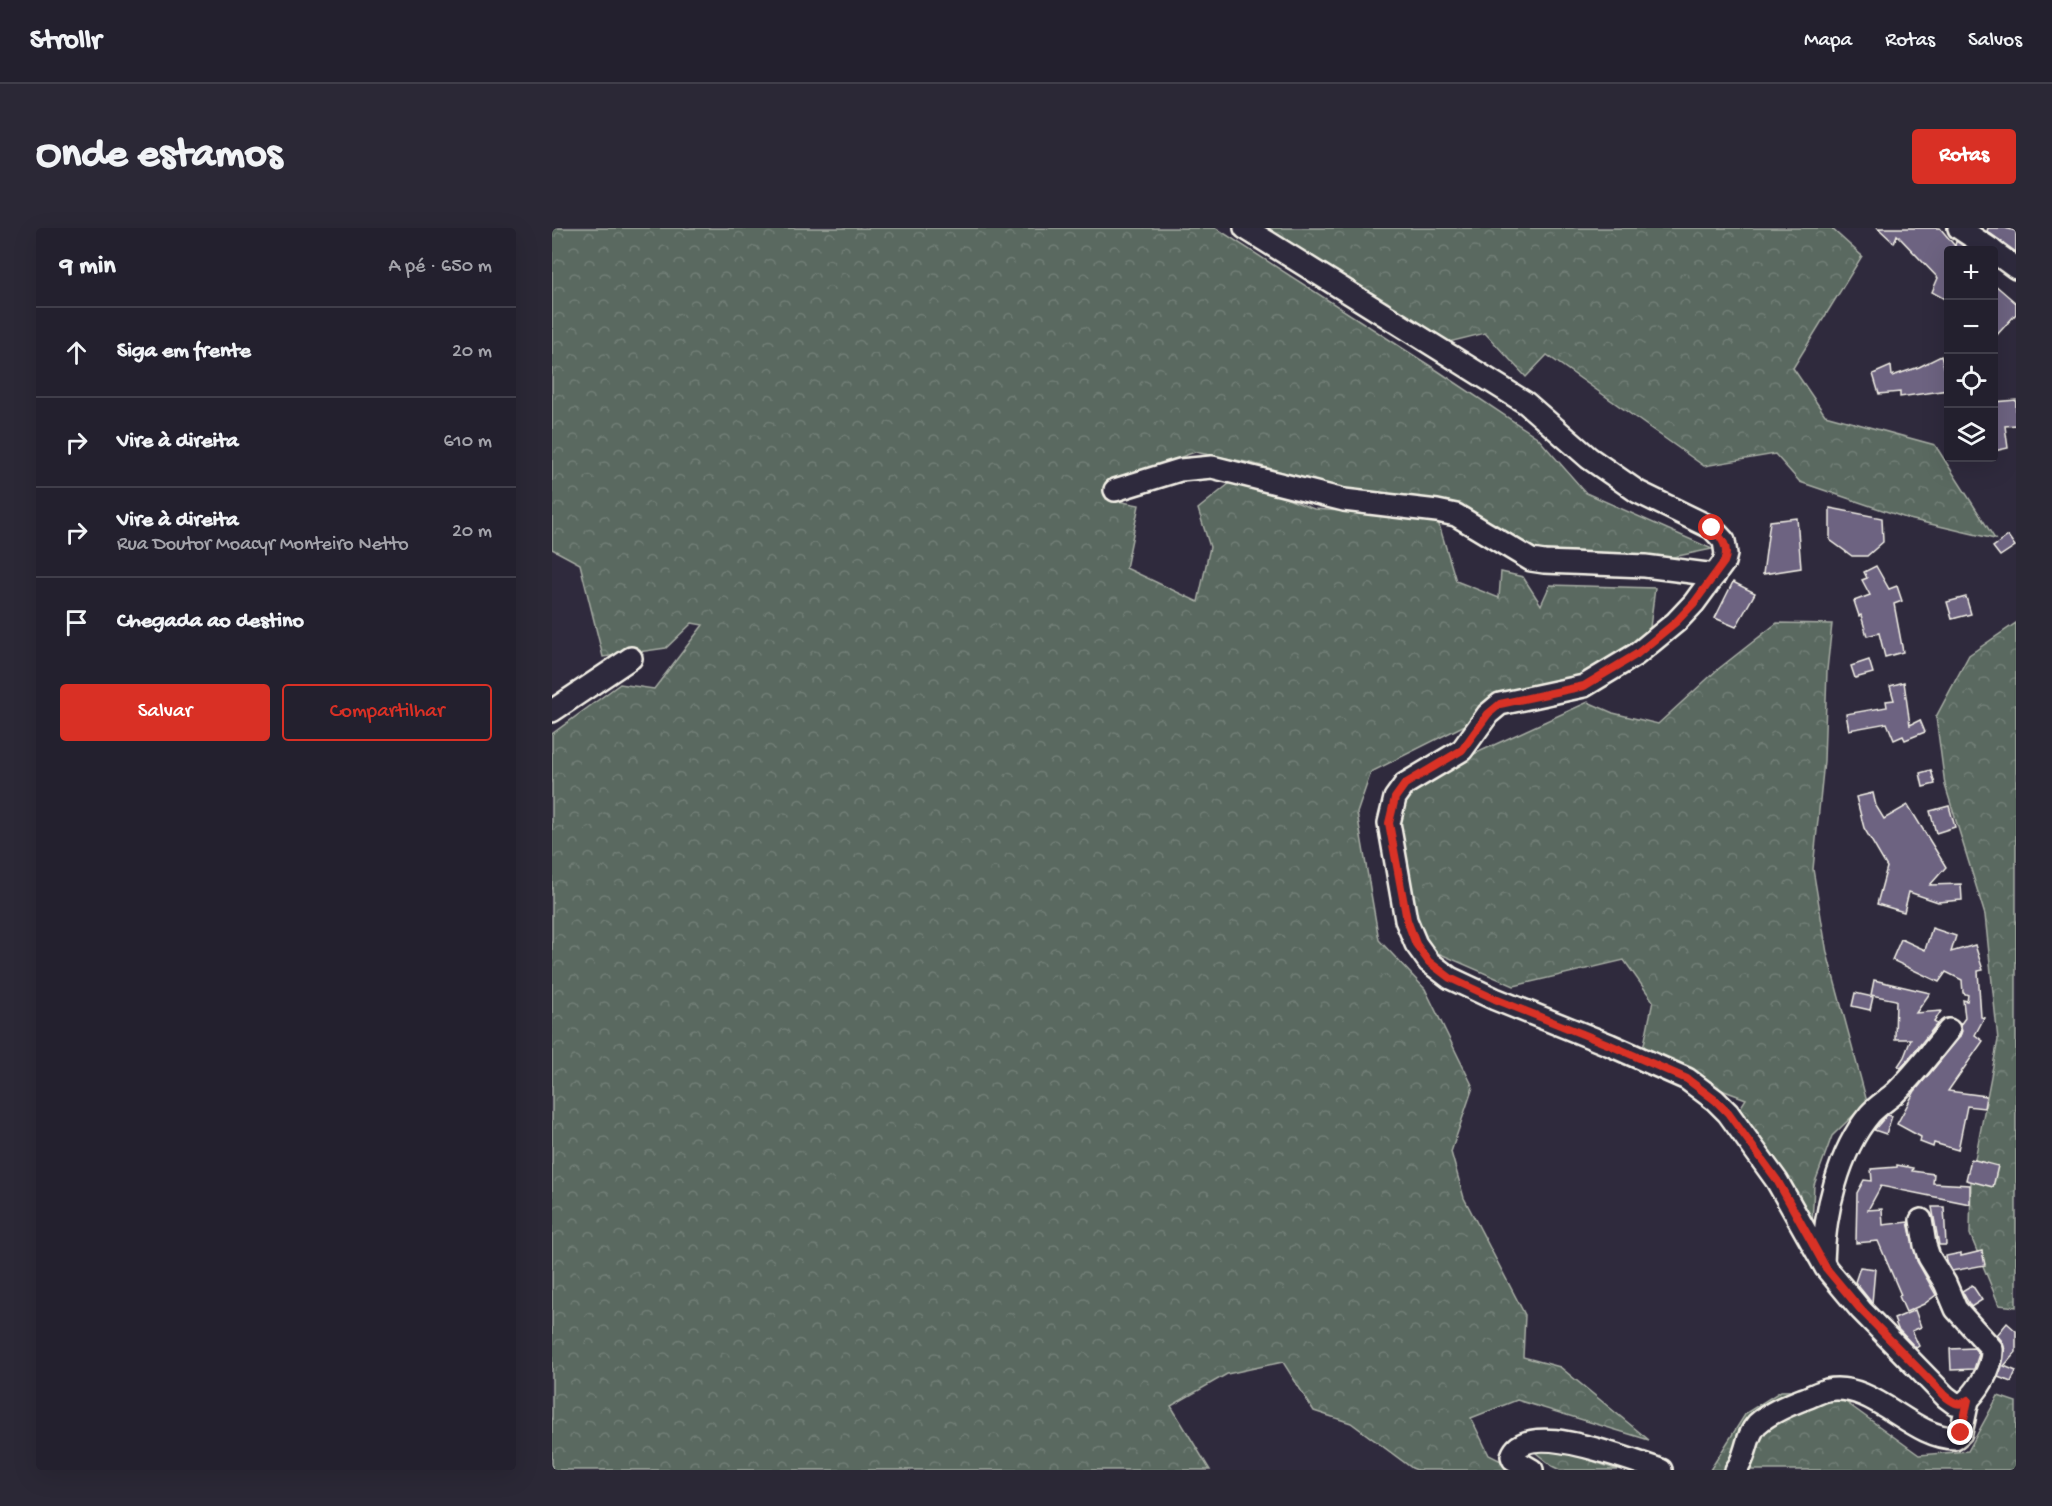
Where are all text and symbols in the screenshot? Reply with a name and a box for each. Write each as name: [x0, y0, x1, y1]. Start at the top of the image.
text: Strollr: [30, 25, 101, 58]
text: Mapa: [1804, 29, 1852, 54]
text: Rotas: [1885, 29, 1935, 54]
text: Salvos: [1968, 29, 2022, 54]
button: Rotas: [1912, 129, 2016, 184]
text: Onde estamos: [36, 132, 282, 181]
map controls: [1944, 246, 1998, 462]
button: +: [1944, 246, 1998, 300]
text: 9 min: [60, 252, 116, 283]
text: A pé · 650 m: [389, 256, 492, 279]
button: −: [1944, 300, 1998, 354]
icon: ahead: [60, 336, 93, 369]
text: Siga em frente: [117, 339, 251, 365]
text: 20 m: [452, 341, 492, 364]
button: locate: [1944, 354, 1998, 408]
button: layers: [1944, 408, 1998, 462]
icon: right: [60, 426, 93, 459]
text: Vire à direita: [117, 429, 239, 455]
text: 610 m: [443, 431, 492, 454]
text: Vire à direita: [117, 508, 239, 534]
route start: [1698, 514, 1724, 540]
icon: right: [60, 516, 93, 549]
text: 20 m: [452, 521, 492, 544]
text: Rua Doutor Moacyr Monteiro Netto: [117, 534, 409, 557]
icon: arrive: [60, 606, 93, 639]
text: Chegada ao destino: [117, 609, 304, 635]
button: Salvar: [60, 684, 270, 741]
button: Compartilhar: [282, 684, 492, 741]
route end: [1947, 1419, 1973, 1445]

